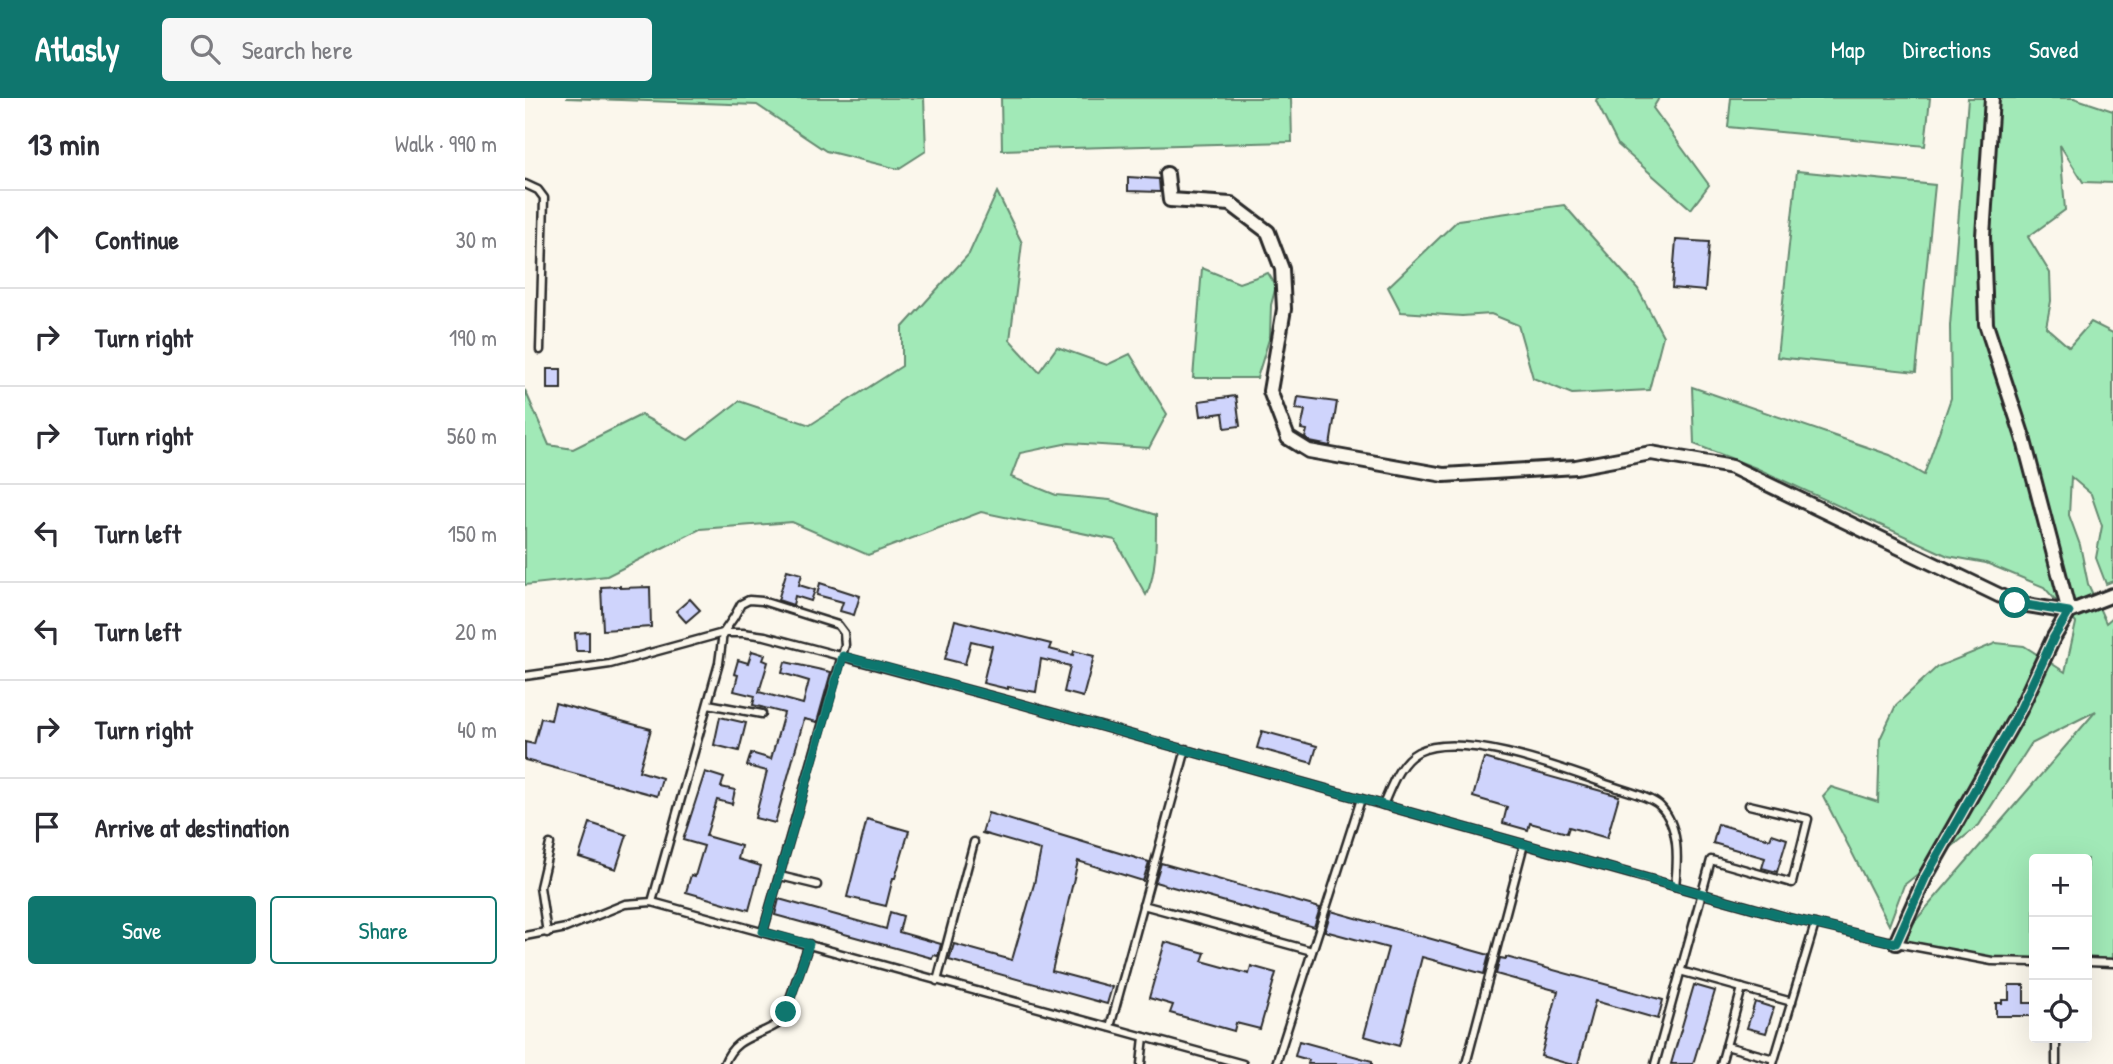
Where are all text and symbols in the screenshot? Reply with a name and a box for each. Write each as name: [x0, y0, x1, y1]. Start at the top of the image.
search box: [162, 18, 652, 81]
text: Atlasly: [35, 27, 120, 71]
icon: search: [186, 30, 224, 68]
text: Search here: [242, 32, 353, 67]
text: Map: [1831, 33, 1865, 65]
text: Directions: [1903, 33, 1991, 65]
text: Saved: [2029, 33, 2078, 65]
text: 13 min: [28, 124, 100, 164]
text: Walk · 990 m: [395, 128, 497, 159]
icon: ahead: [28, 220, 66, 258]
text: Continue: [95, 222, 179, 257]
text: 30 m: [455, 224, 497, 255]
icon: right: [28, 318, 66, 356]
text: Turn right: [95, 320, 193, 355]
text: 190 m: [449, 322, 497, 353]
icon: right: [28, 416, 66, 454]
text: Turn right: [95, 418, 193, 453]
text: 560 m: [447, 420, 497, 451]
icon: left: [28, 514, 66, 552]
text: Turn left: [95, 516, 181, 551]
text: 150 m: [448, 518, 497, 549]
route start: [1999, 587, 2030, 618]
icon: left: [28, 612, 66, 650]
text: Turn left: [95, 614, 181, 649]
text: 20 m: [455, 616, 497, 647]
icon: right: [28, 710, 66, 748]
text: Turn right: [95, 712, 193, 747]
text: 40 m: [457, 714, 497, 745]
icon: arrive: [28, 808, 66, 846]
text: Arrive at destination: [95, 810, 290, 845]
map controls: [2029, 854, 2092, 1043]
button: +: [2029, 854, 2092, 917]
button: Save: [28, 896, 256, 964]
button: Share: [270, 896, 497, 964]
button: −: [2029, 917, 2092, 980]
button: locate: [2029, 980, 2092, 1043]
route end: [770, 996, 801, 1027]

